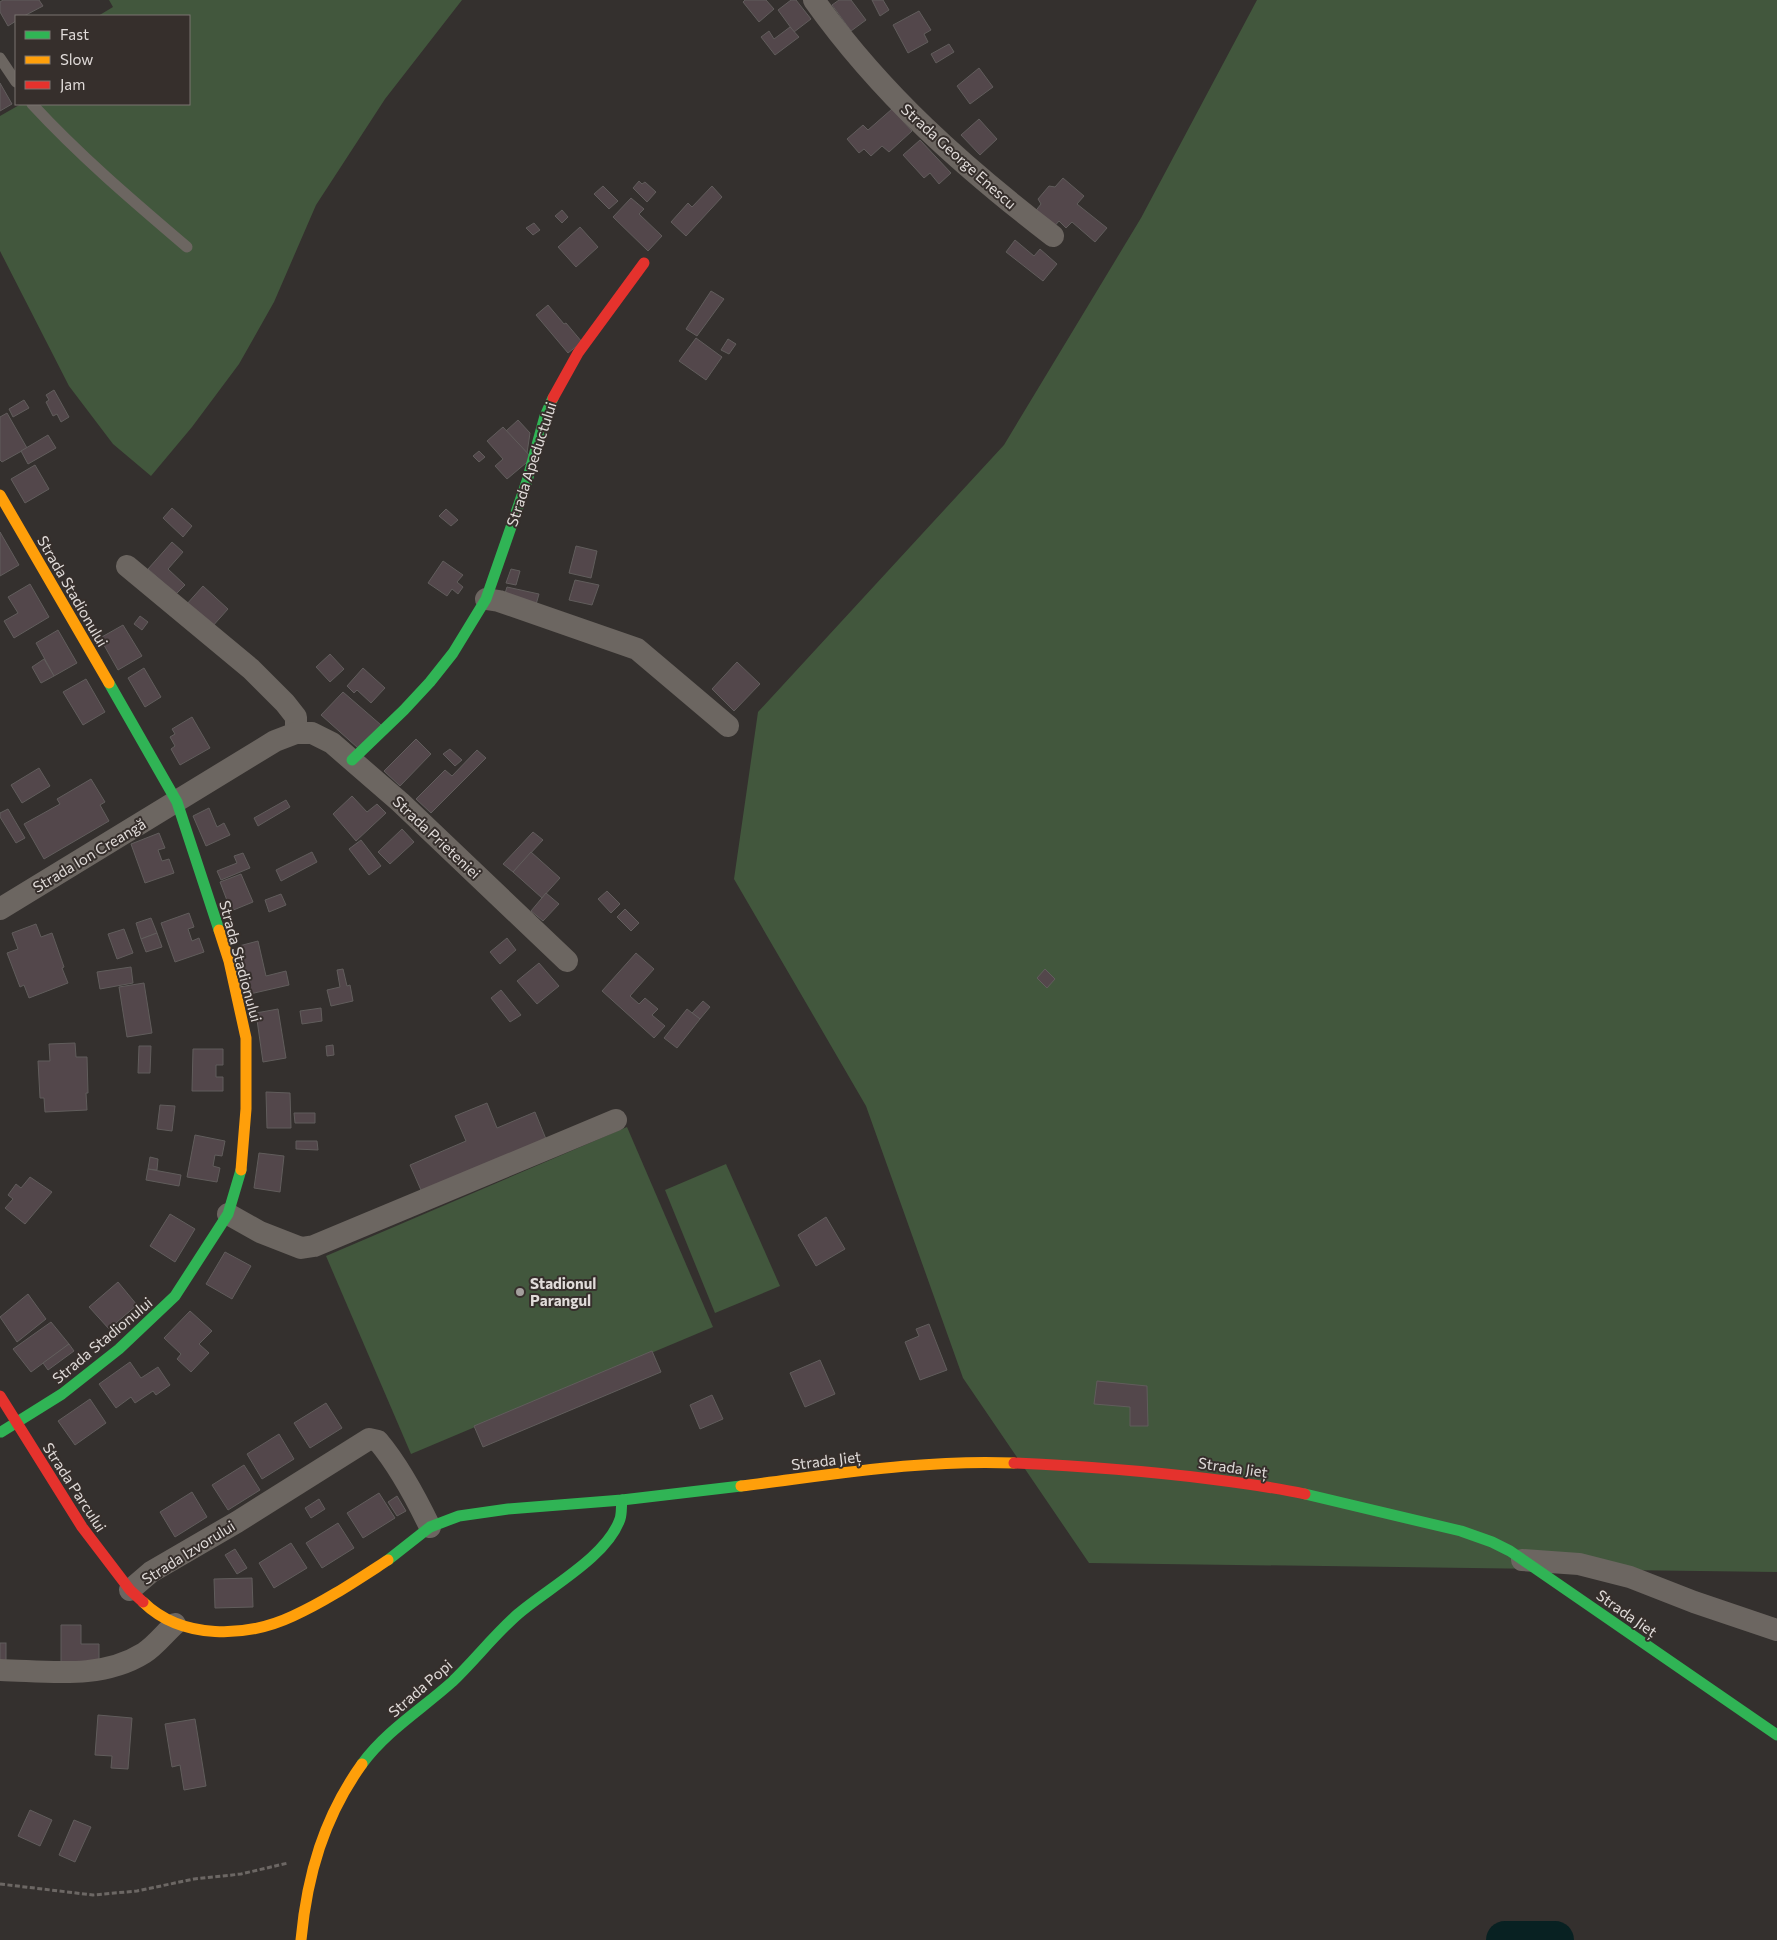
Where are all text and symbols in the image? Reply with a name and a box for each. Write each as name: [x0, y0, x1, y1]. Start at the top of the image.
legend: [15, 15, 190, 105]
text: Fast: [60, 25, 89, 43]
text: Slow: [60, 50, 93, 68]
text: Jam: [60, 75, 85, 93]
street label: Strada George Enescu: [898, 100, 1020, 212]
street label: Strada Apeductului: [502, 399, 560, 529]
street label: Strada Stadionului: [34, 532, 112, 650]
street label: Strada Prieteniei: [390, 792, 484, 882]
street label: Strada Ion Creangă: [29, 814, 149, 896]
street label: Strada Stadionului: [216, 898, 266, 1024]
place label: Stadionul Parangul: [530, 1274, 596, 1309]
marker: Stadionul Parangul: [514, 1286, 526, 1298]
street label: Strada Stadionului: [48, 1293, 156, 1387]
street label: Strada Parcului: [39, 1439, 111, 1535]
street label: Strada Jieț: [790, 1447, 862, 1475]
street label: Strada Jieț: [1197, 1453, 1269, 1483]
street label: Strada Izvorului: [138, 1516, 238, 1588]
street label: Strada Jieț: [1592, 1586, 1661, 1642]
street label: Strada Popi: [384, 1655, 456, 1721]

